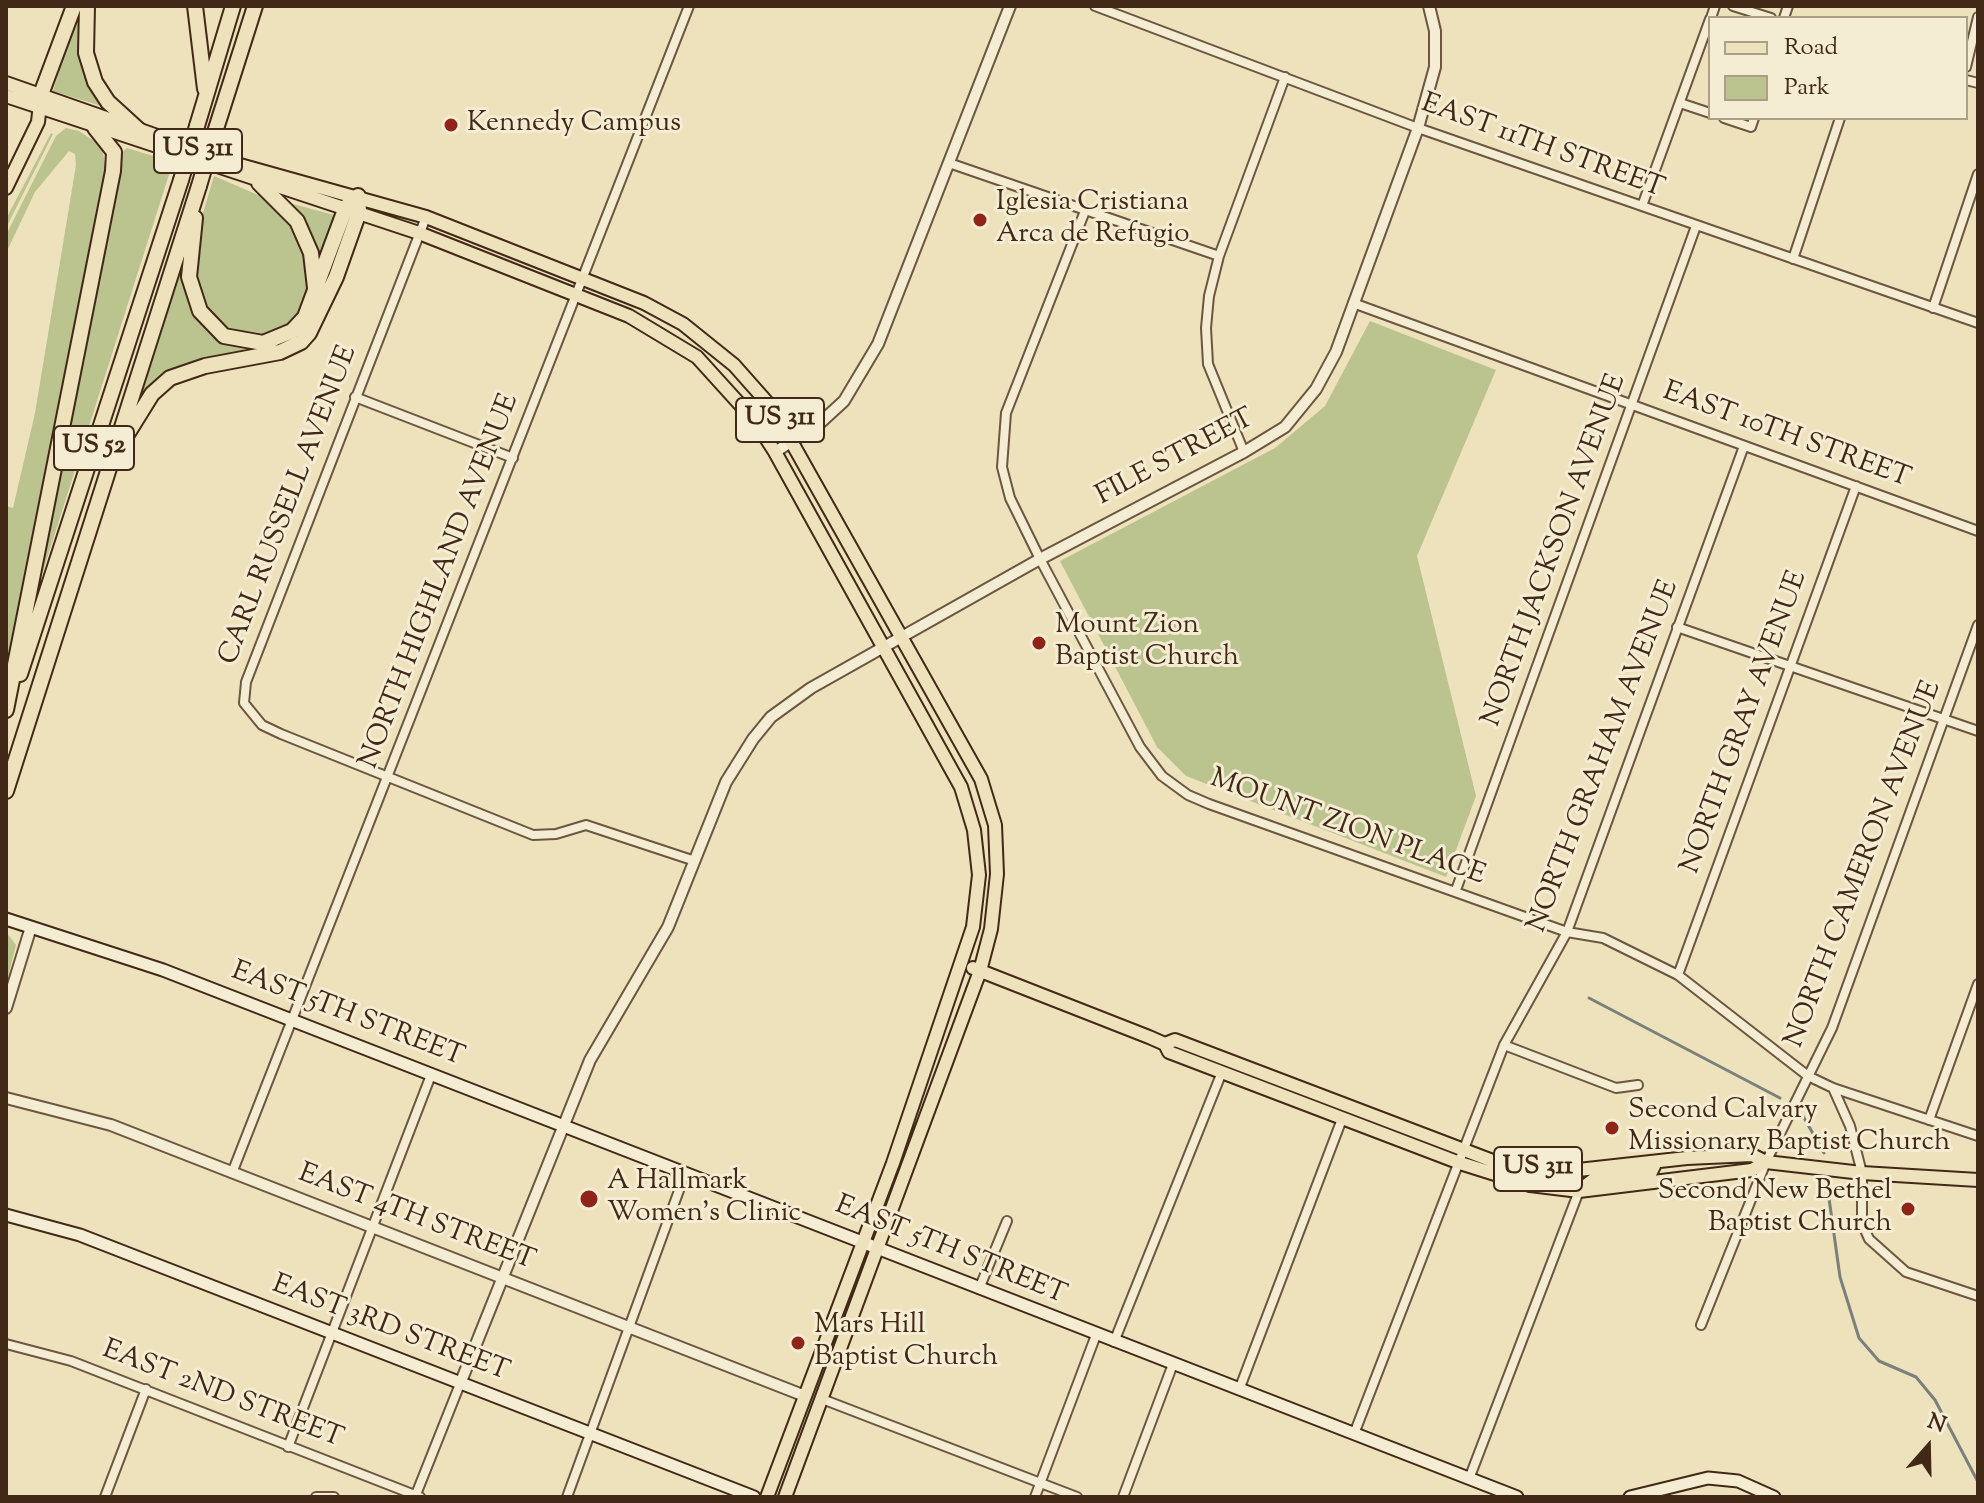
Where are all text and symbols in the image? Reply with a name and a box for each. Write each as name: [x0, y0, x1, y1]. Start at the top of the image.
legend: [1708, 16, 1968, 120]
text: Road: [1784, 31, 1838, 65]
text: Park: [1784, 71, 1830, 105]
street label: EAST 11TH STREET: [1416, 88, 1668, 208]
place label: Kennedy Campus: [467, 108, 681, 142]
marker: Kennedy Campus: [442, 116, 460, 134]
road number: US 311: [154, 129, 242, 173]
place label: Iglesia Cristiana Arca de Refugio: [996, 187, 1190, 253]
marker: Iglesia Cristiana Arca de Refugio: [971, 211, 989, 229]
street label: CARL RUSSELL AVENUE: [214, 342, 366, 670]
street label: NORTH JACKSON AVENUE: [1477, 370, 1635, 732]
street label: EAST 10TH STREET: [1658, 377, 1914, 497]
street label: NORTH HIGHLAND AVENUE: [354, 390, 528, 774]
road number: US 311: [736, 398, 824, 442]
street label: FILE STREET: [1091, 403, 1261, 515]
road number: US 52: [54, 426, 134, 470]
street label: NORTH GRAY AVENUE: [1676, 567, 1816, 879]
street label: NORTH GRAHAM AVENUE: [1522, 576, 1688, 938]
place label: Mount Zion Baptist Church: [1055, 610, 1239, 676]
marker: Mount Zion Baptist Church: [1030, 634, 1048, 652]
street label: NORTH CAMERON AVENUE: [1779, 677, 1951, 1053]
street label: MOUNT ZION PLACE: [1205, 764, 1489, 894]
street label: EAST 5TH STREET: [226, 956, 468, 1076]
place label: Second Calvary Missionary Baptist Church: [1628, 1095, 1950, 1161]
marker: Second Calvary Missionary Baptist Church: [1603, 1119, 1621, 1137]
road number: US 311: [1494, 1147, 1582, 1191]
street label: EAST 4TH STREET: [293, 1158, 539, 1280]
place label: A Hallmark Women's Clinic: [607, 1166, 801, 1232]
place label: Second New Bethel Baptist Church: [1658, 1176, 1892, 1242]
marker: A Hallmark Women's Clinic: [578, 1188, 600, 1210]
street label: EAST 5TH STREET: [829, 1190, 1071, 1314]
marker: Second New Bethel Baptist Church: [1899, 1200, 1917, 1218]
street label: EAST 3RD STREET: [267, 1269, 513, 1391]
place label: Mars Hill Baptist Church: [814, 1310, 998, 1376]
marker: Mars Hill Baptist Church: [789, 1334, 807, 1352]
street label: EAST 2ND STREET: [97, 1335, 347, 1457]
text: N: [1922, 1406, 1950, 1442]
north arrow: [1888, 1407, 1968, 1487]

